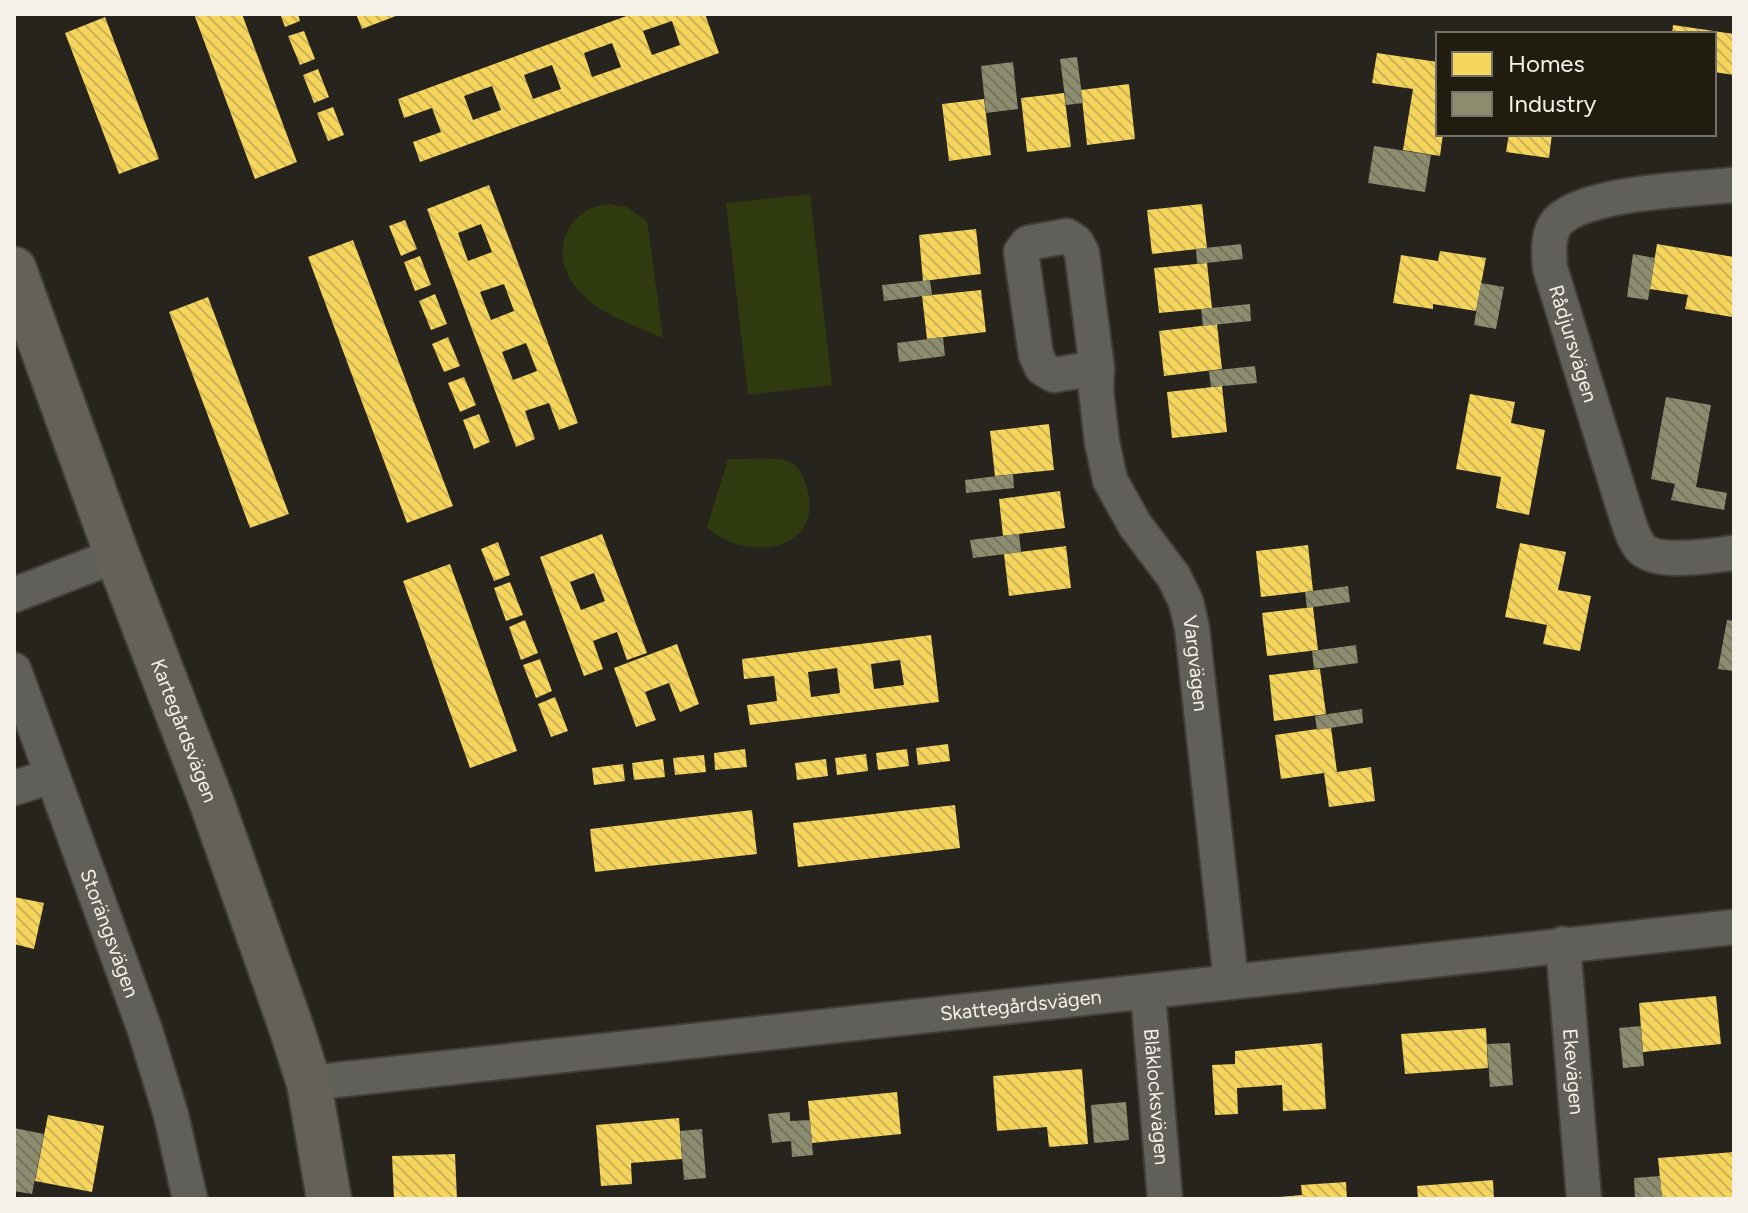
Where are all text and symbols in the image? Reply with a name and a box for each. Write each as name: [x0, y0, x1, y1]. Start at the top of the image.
legend: [1436, 32, 1716, 136]
text: Homes: [1508, 49, 1585, 78]
text: Industry: [1508, 89, 1597, 118]
street label: Rådjursvägen: [1544, 282, 1603, 405]
street label: Vargvägen: [1178, 613, 1213, 713]
street label: Kartegårdsvägen: [146, 655, 223, 806]
street label: Storängsvägen: [75, 866, 144, 1001]
street label: Skattegårdsvägen: [939, 984, 1103, 1026]
street label: Blåklocksvägen: [1139, 1027, 1174, 1166]
street label: Ekevägen: [1558, 1028, 1589, 1116]

